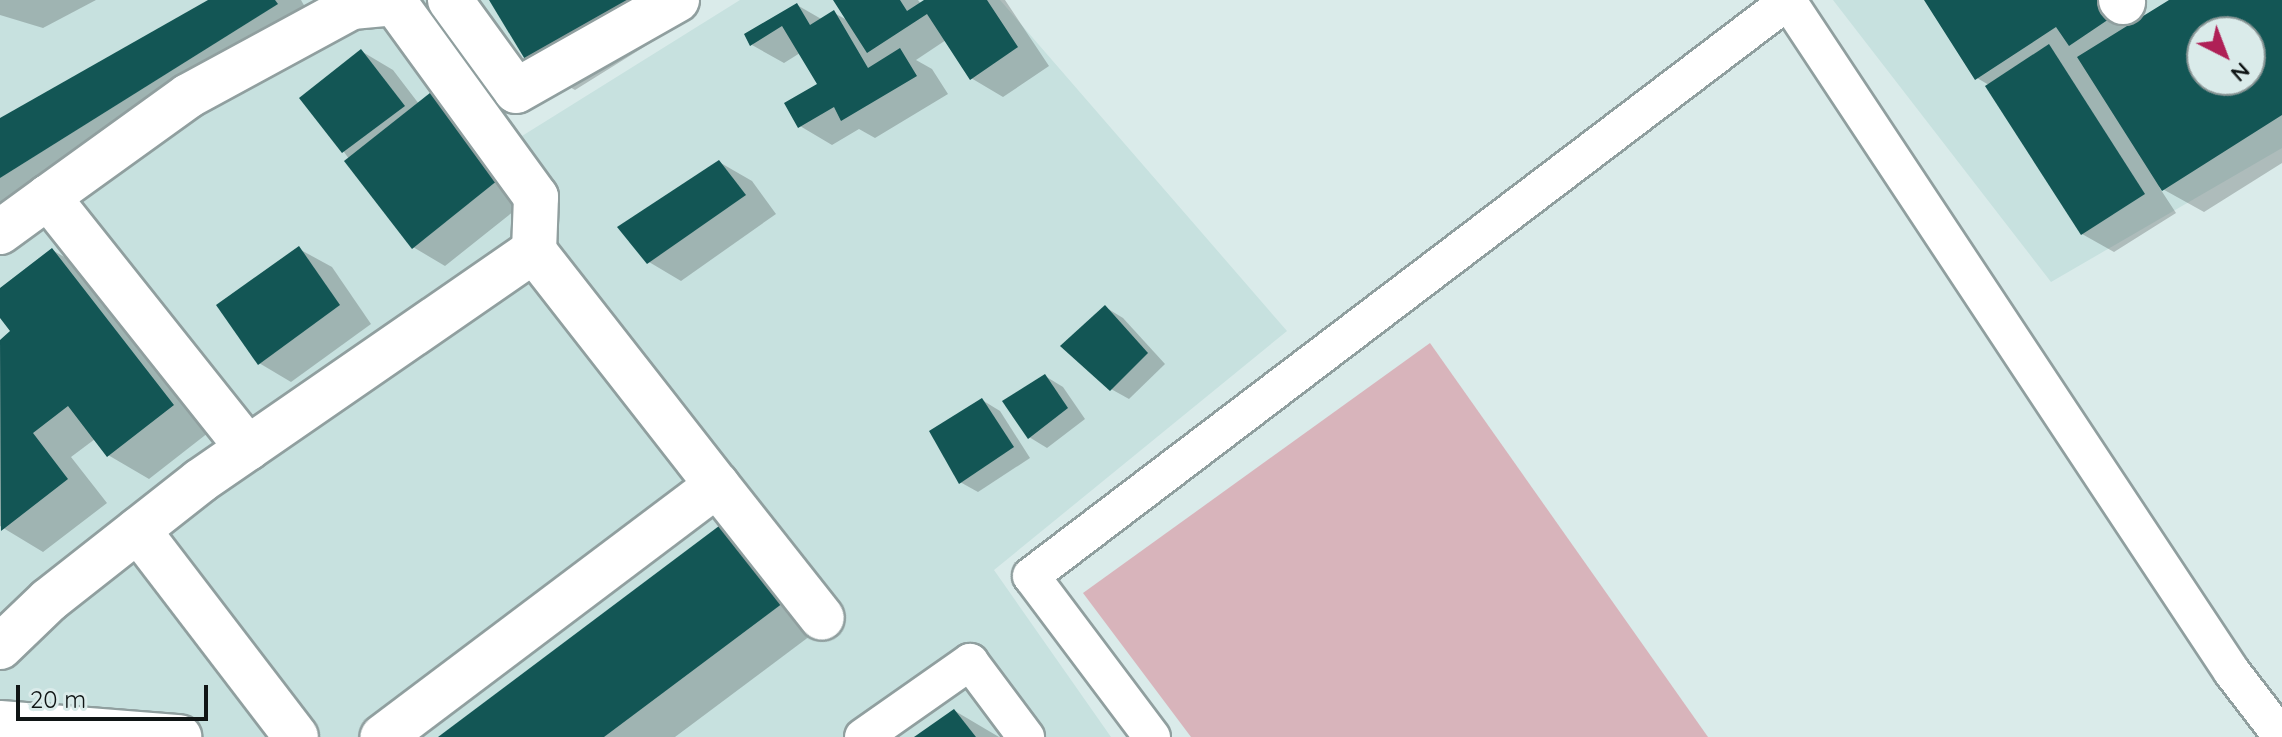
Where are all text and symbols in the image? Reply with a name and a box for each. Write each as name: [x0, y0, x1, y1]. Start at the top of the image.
north arrow: [2186, 16, 2266, 96]
text: N: [2225, 57, 2256, 88]
scale bar: [20, 669, 212, 719]
text: 20 m: [30, 684, 86, 714]

